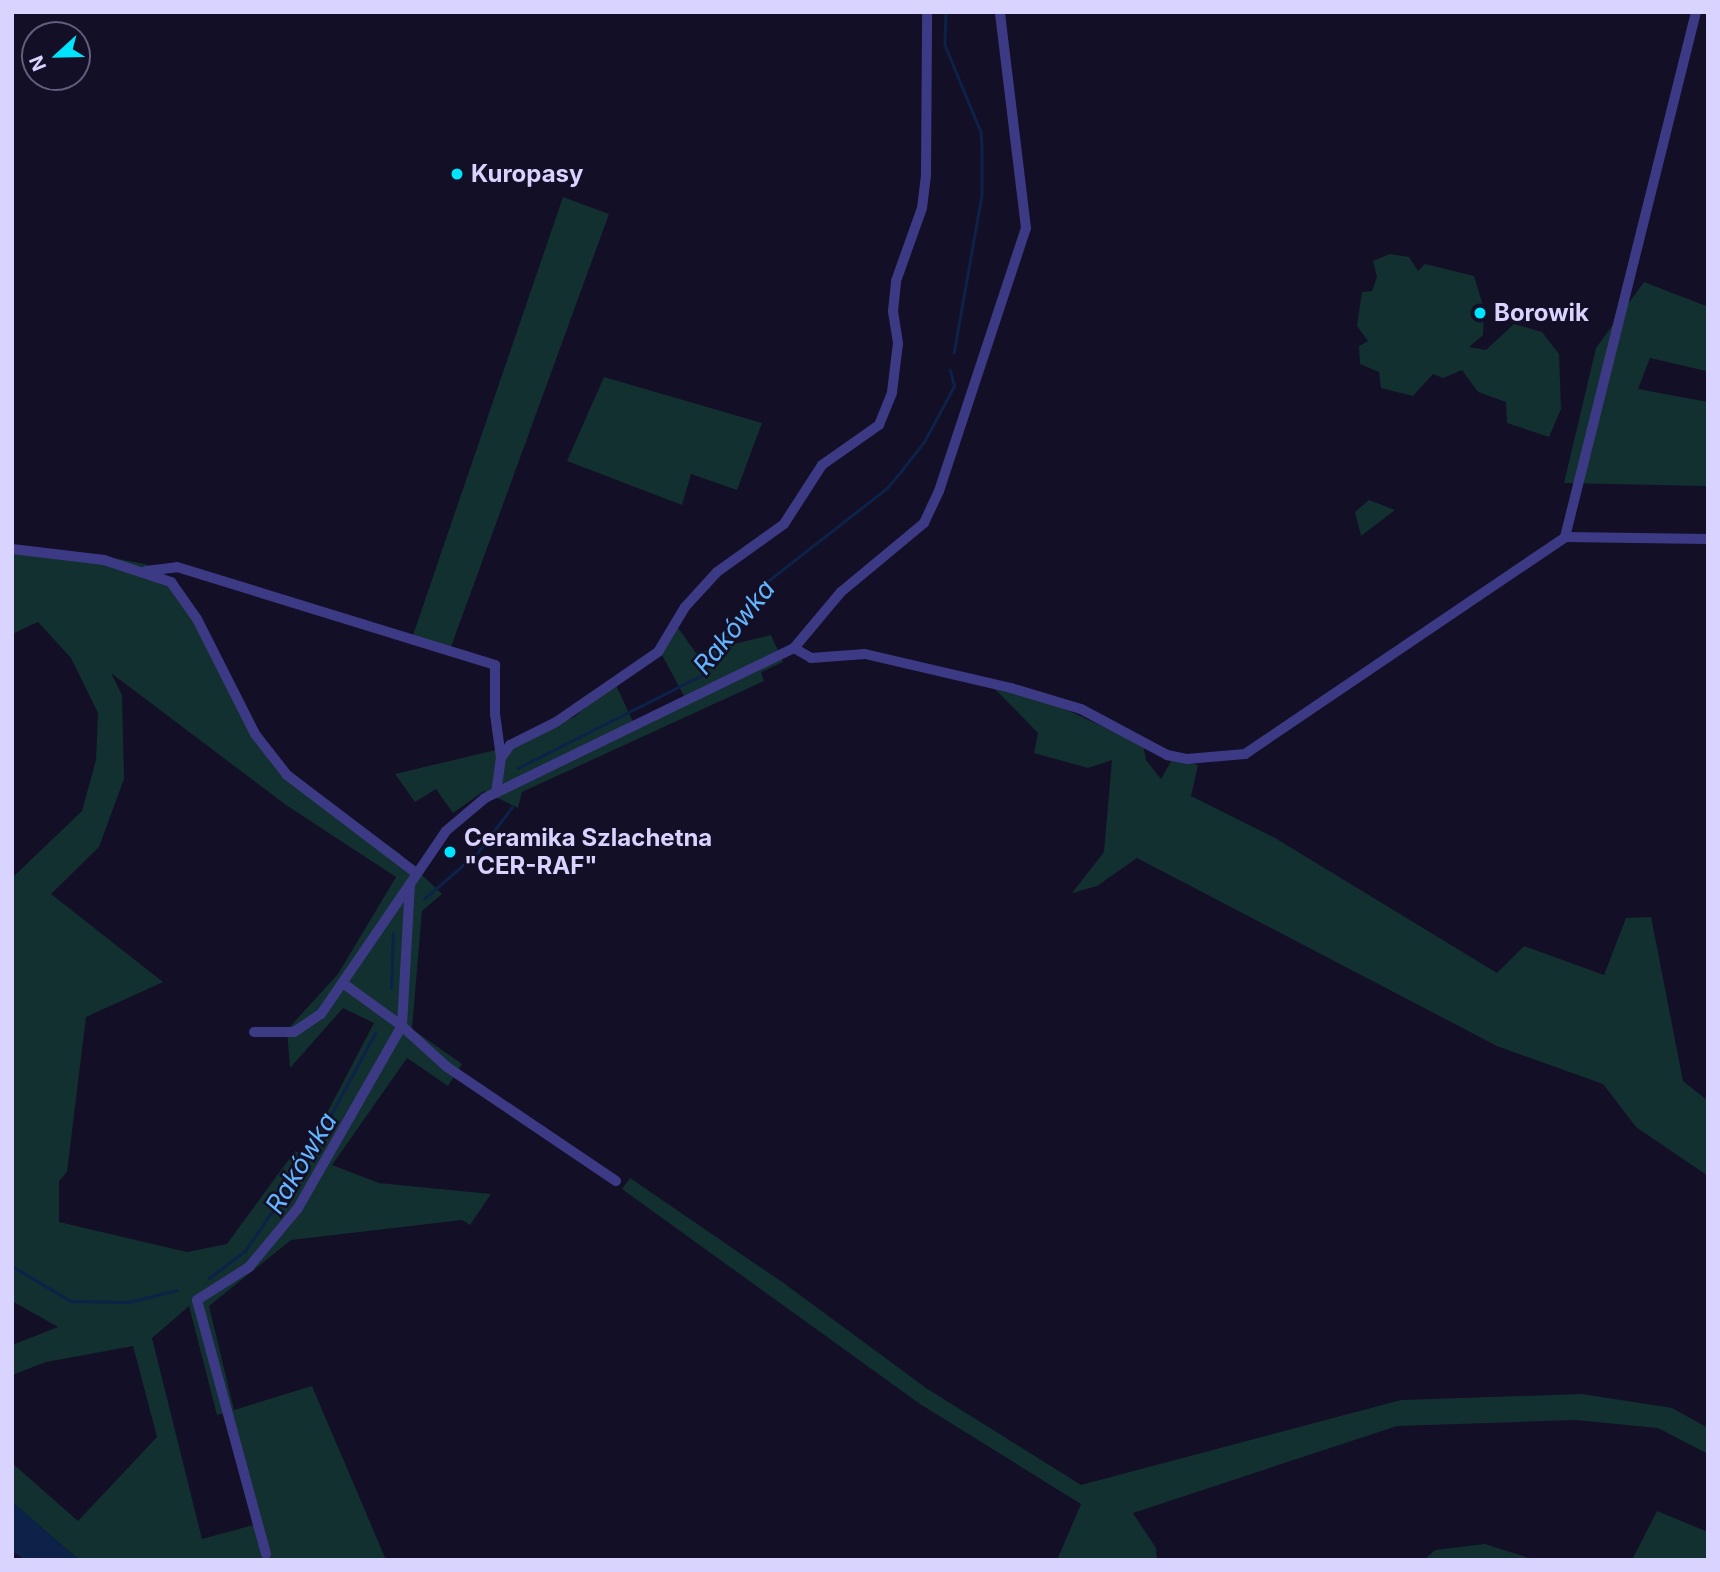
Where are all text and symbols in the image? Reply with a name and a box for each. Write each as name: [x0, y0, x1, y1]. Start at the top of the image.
north arrow: [21, 21, 91, 91]
text: N: [25, 52, 51, 74]
place label: Kuropasy: [471, 160, 583, 188]
marker: Kuropasy: [449, 166, 465, 182]
place label: Borowik: [1494, 299, 1589, 327]
marker: Borowik: [1472, 305, 1488, 321]
water label: Rakówka: [687, 574, 781, 680]
place label: Ceramika Szlachetna "CER-RAF": [464, 824, 712, 880]
marker: Ceramika Szlachetna "CER-RAF": [442, 844, 458, 860]
water label: Rakówka: [259, 1107, 343, 1219]

